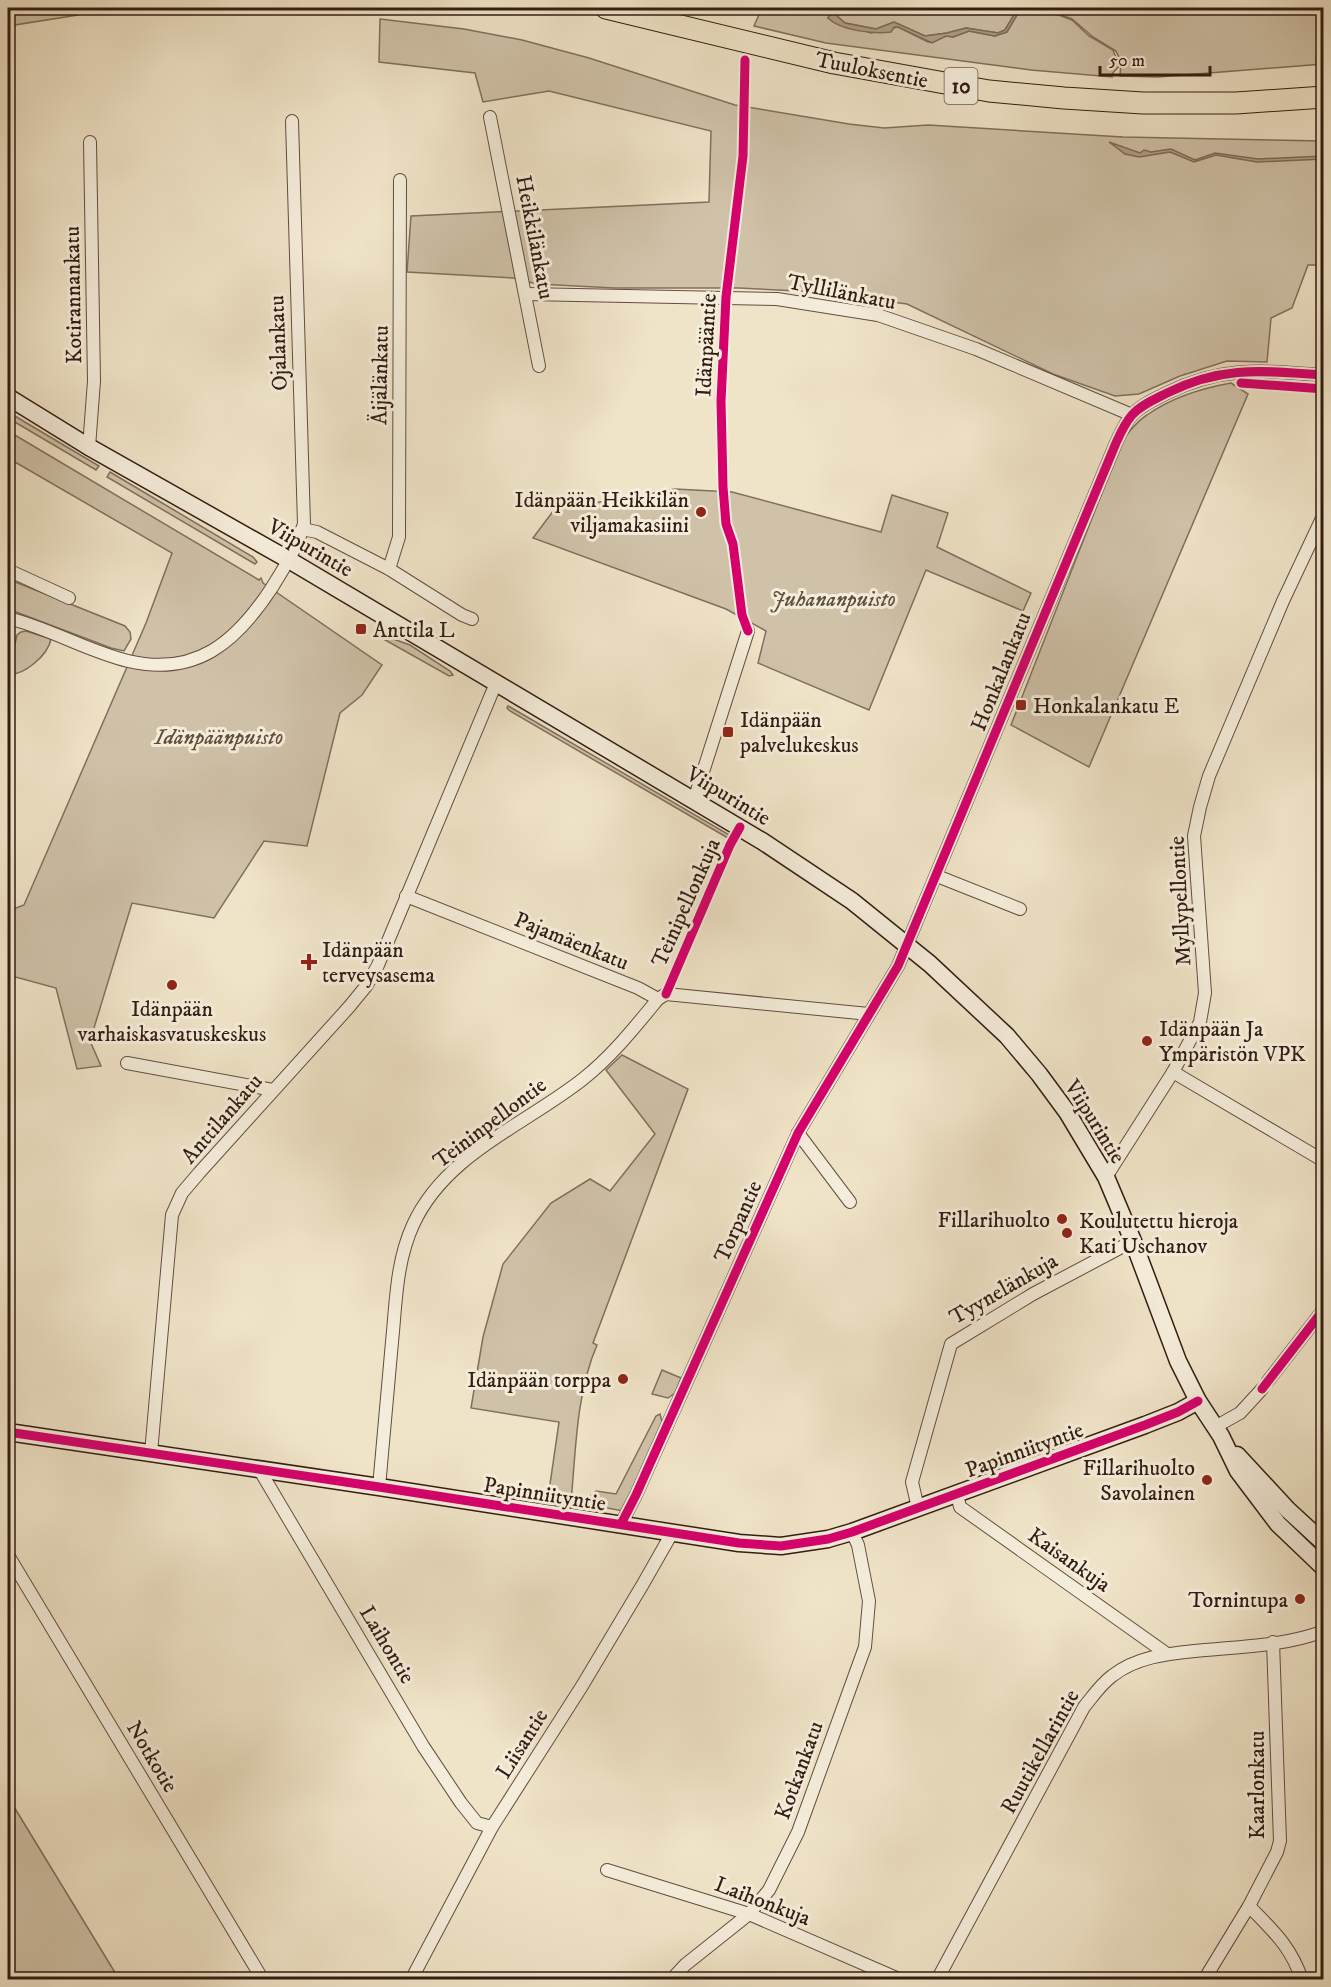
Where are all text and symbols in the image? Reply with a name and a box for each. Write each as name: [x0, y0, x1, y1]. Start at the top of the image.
scale bar: [1100, 39, 1210, 77]
street label: Tuuloksentie: [813, 46, 930, 95]
text: 50 m: [1109, 50, 1145, 72]
road number: 10: [944, 68, 978, 104]
street label: Heikkilänkatu: [509, 173, 560, 302]
street label: Kotirannankatu: [59, 226, 88, 364]
street label: Tyllilänkatu: [785, 269, 898, 316]
street label: Idänpääntie: [690, 293, 723, 398]
street label: Ojalankatu: [263, 295, 294, 391]
street label: Äijälänkatu: [366, 325, 395, 425]
place label: Idänpään Heikkilän viljamakasiini: [515, 487, 690, 539]
marker: Idänpään Heikkilän viljamakasiini: [694, 505, 708, 519]
street label: Viipurintie: [262, 513, 358, 583]
park label: Juhananpuisto: [770, 586, 896, 613]
street label: Honkalankatu: [965, 608, 1037, 735]
place label: Anttila L: [373, 617, 455, 644]
marker: Anttila L: [354, 622, 368, 636]
place label: Honkalankatu E: [1033, 693, 1179, 720]
marker: Honkalankatu E: [1014, 698, 1028, 712]
place label: Idänpään palvelukeskus: [739, 707, 859, 759]
park label: Idänpäänpuisto: [153, 724, 283, 751]
marker: Idänpään palvelukeskus: [721, 725, 735, 739]
street label: Viipurintie: [680, 760, 775, 832]
street label: Teinipellonkuja: [646, 834, 727, 971]
street label: Myllypellontie: [1164, 835, 1197, 967]
street label: Pajamäenkatu: [510, 906, 633, 977]
place label: Idänpään terveysasema: [322, 937, 436, 989]
marker: Idänpään terveysasema: [300, 953, 318, 971]
marker: Idänpään varhaiskasvatuskeskus: [165, 978, 179, 992]
place label: Idänpään varhaiskasvatuskeskus: [77, 996, 266, 1048]
place label: Idänpään Ja Ympäristön VPK: [1159, 1016, 1306, 1068]
marker: Idänpään Ja Ympäristön VPK: [1140, 1034, 1154, 1048]
street label: Anttilankatu: [176, 1068, 269, 1170]
street label: Teininpellontie: [428, 1072, 552, 1175]
street label: Viipurintie: [1058, 1074, 1131, 1169]
street label: Torpantie: [708, 1177, 768, 1267]
place label: Fillarihuolto: [938, 1207, 1050, 1234]
place label: Koulutettu hieroja Kati Uschanov: [1079, 1208, 1239, 1260]
marker: Fillarihuolto: [1055, 1212, 1069, 1226]
marker: Koulutettu hieroja Kati Uschanov: [1060, 1226, 1074, 1240]
street label: Tyynelänkuja: [945, 1247, 1063, 1331]
place label: Idänpään torppa: [467, 1367, 612, 1394]
marker: Idänpään torppa: [616, 1372, 630, 1386]
street label: Papinniityntie: [962, 1417, 1087, 1484]
place label: Fillarihuolto Savolainen: [1083, 1455, 1195, 1507]
street label: Papinniityntie: [482, 1471, 608, 1517]
marker: Fillarihuolto Savolainen: [1200, 1473, 1214, 1487]
street label: Kaisankuja: [1023, 1522, 1116, 1599]
place label: Tornintupa: [1188, 1587, 1289, 1614]
marker: Tornintupa: [1293, 1592, 1307, 1606]
street label: Laihontie: [353, 1601, 420, 1689]
street label: Ruutikellarintie: [995, 1685, 1086, 1819]
street label: Liisantie: [490, 1704, 554, 1784]
street label: Notkotie: [120, 1716, 184, 1797]
street label: Kotkankatu: [769, 1718, 830, 1823]
street label: Kaarlonkatu: [1244, 1731, 1271, 1839]
street label: Laihonkuja: [711, 1871, 815, 1932]

